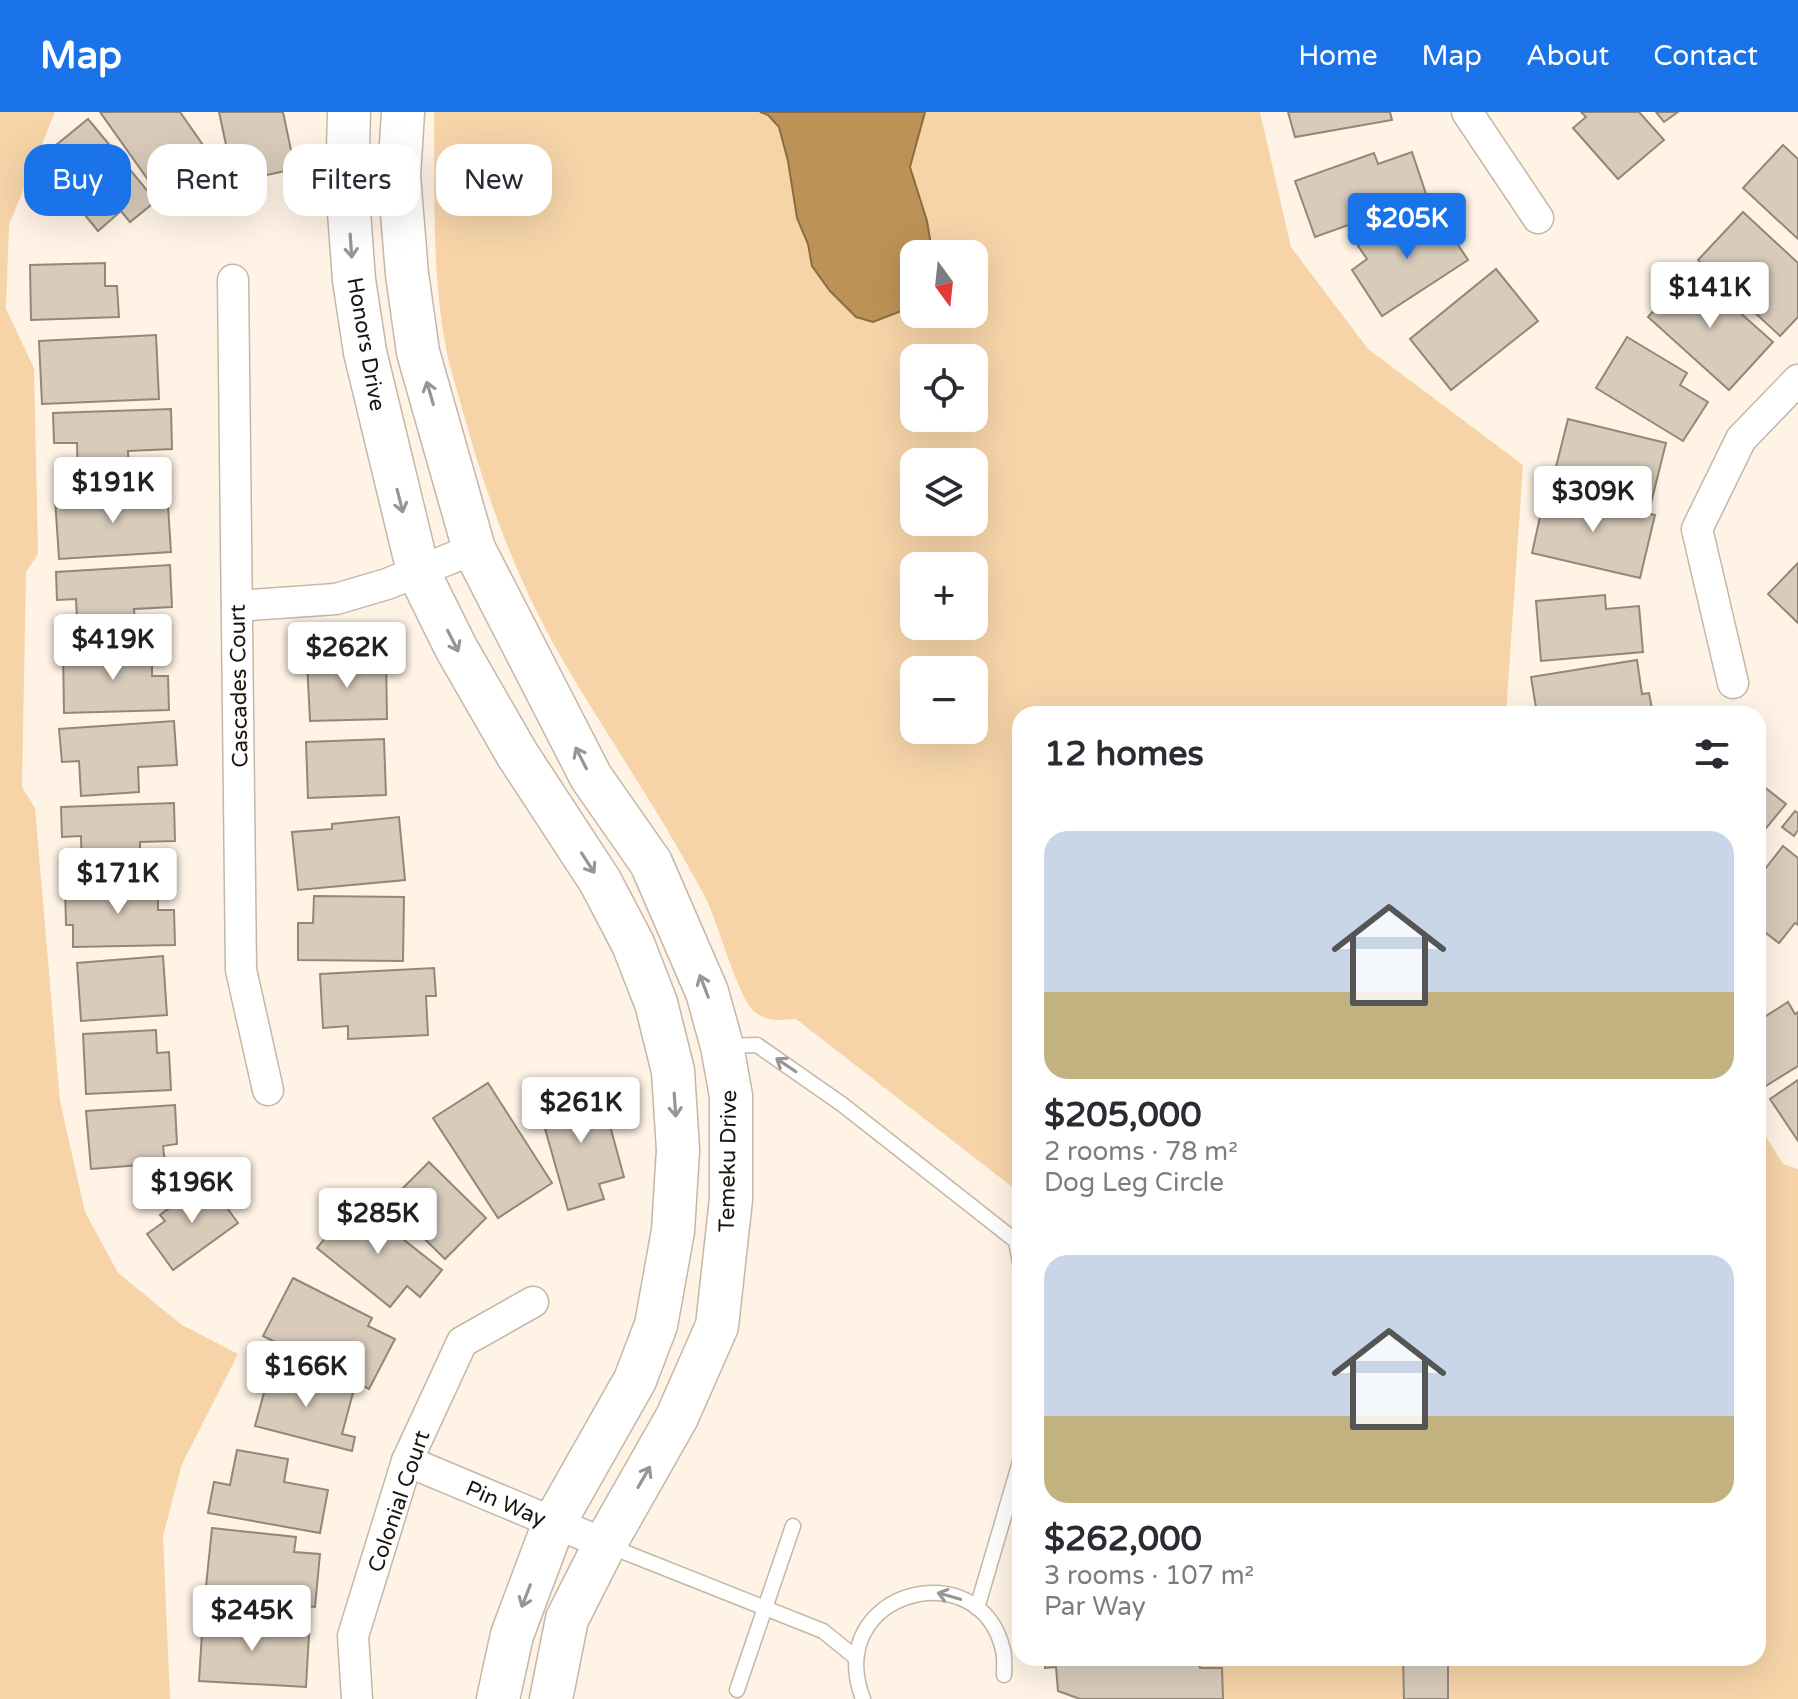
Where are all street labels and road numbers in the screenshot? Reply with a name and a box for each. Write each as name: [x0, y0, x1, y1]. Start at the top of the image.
street label: Honors Drive: [341, 275, 391, 413]
street label: Cascades Court: [225, 604, 253, 768]
street label: Temeku Drive: [714, 1090, 742, 1232]
street label: Colonial Court: [363, 1427, 435, 1576]
street label: Pin Way: [462, 1475, 550, 1532]

